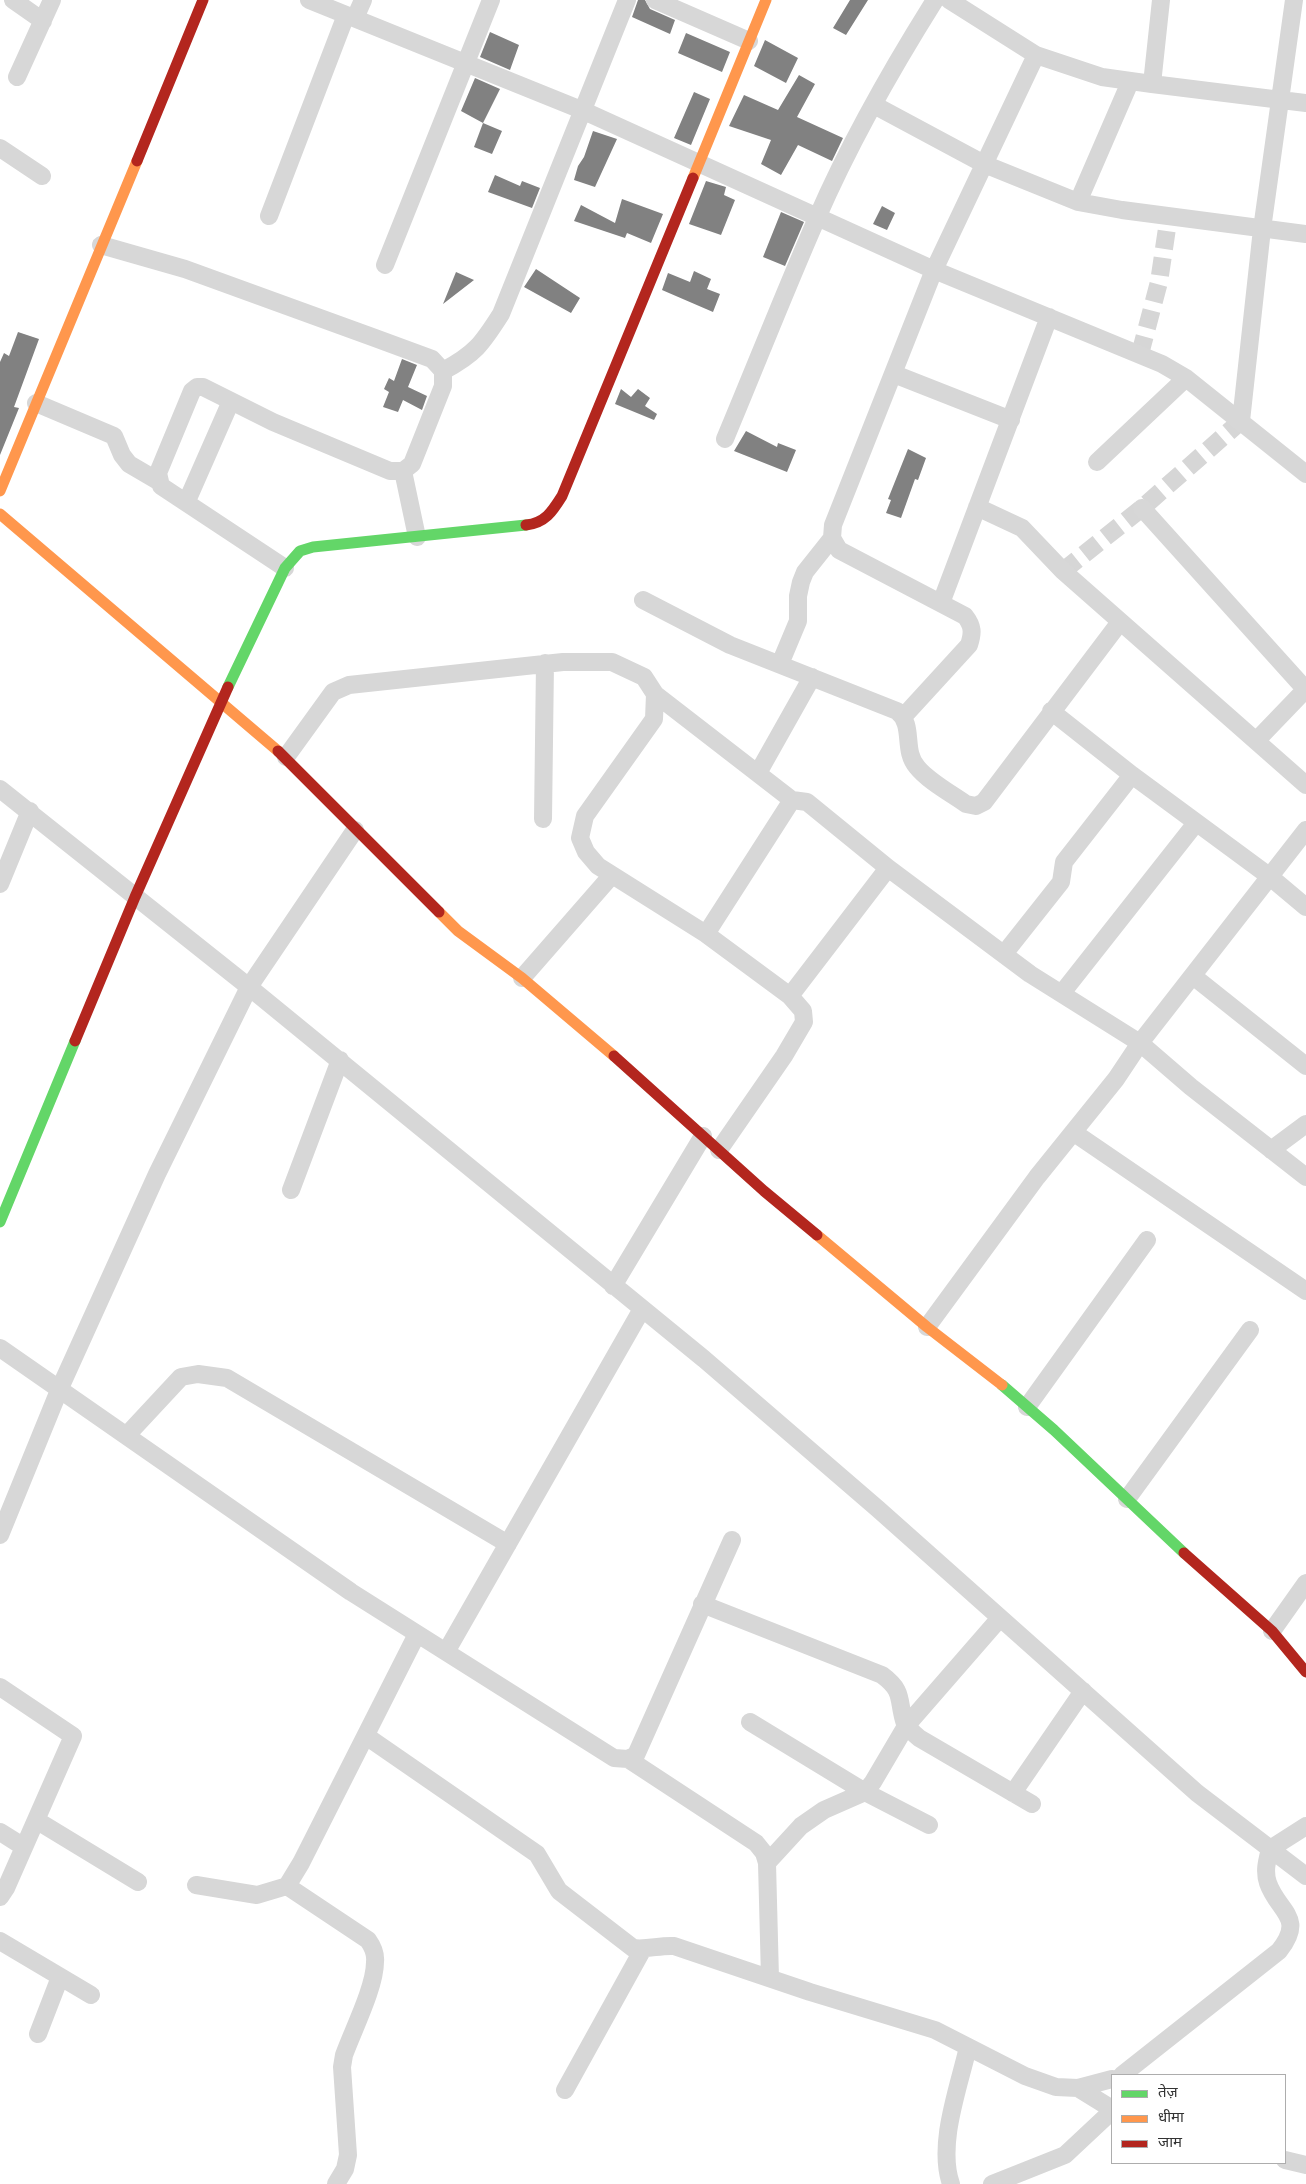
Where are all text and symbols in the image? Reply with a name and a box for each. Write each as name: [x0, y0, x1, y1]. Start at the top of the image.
legend: [1111, 2074, 1286, 2164]
text: तेज़: [1158, 2085, 1178, 2100]
text: धीमा: [1158, 2110, 1184, 2125]
text: जाम: [1158, 2135, 1182, 2150]

